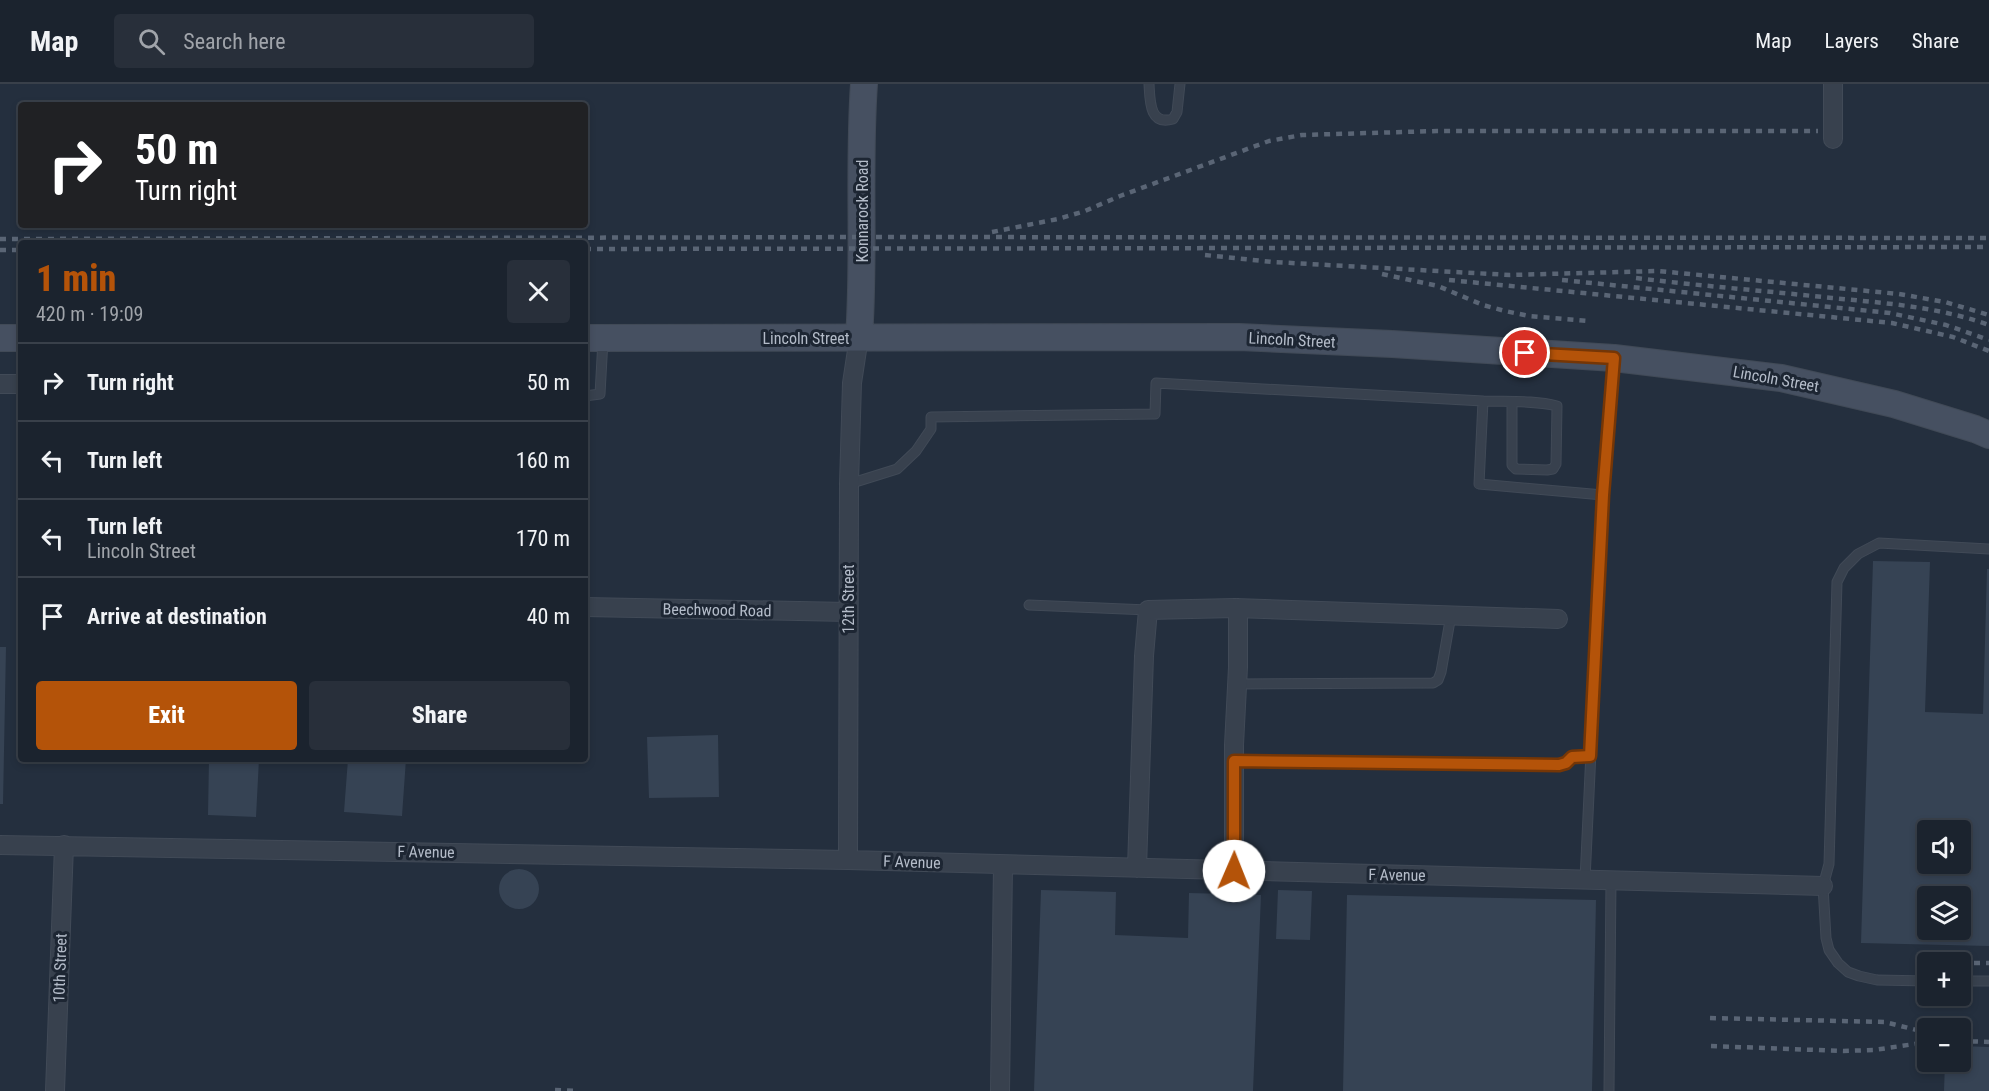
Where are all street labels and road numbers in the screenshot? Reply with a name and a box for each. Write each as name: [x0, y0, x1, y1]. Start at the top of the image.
street label: Konnarock Road: [853, 160, 872, 262]
street label: Lincoln Street: [1248, 328, 1336, 352]
street label: Lincoln Street: [762, 329, 850, 348]
street label: Lincoln Street: [1731, 362, 1821, 396]
street label: 12th Street: [839, 564, 858, 634]
street label: Beechwood Road: [662, 600, 772, 620]
street label: F Avenue: [397, 842, 455, 862]
street label: F Avenue: [883, 852, 941, 872]
street label: F Avenue: [1368, 865, 1426, 885]
street label: 10th Street: [49, 933, 71, 1003]

